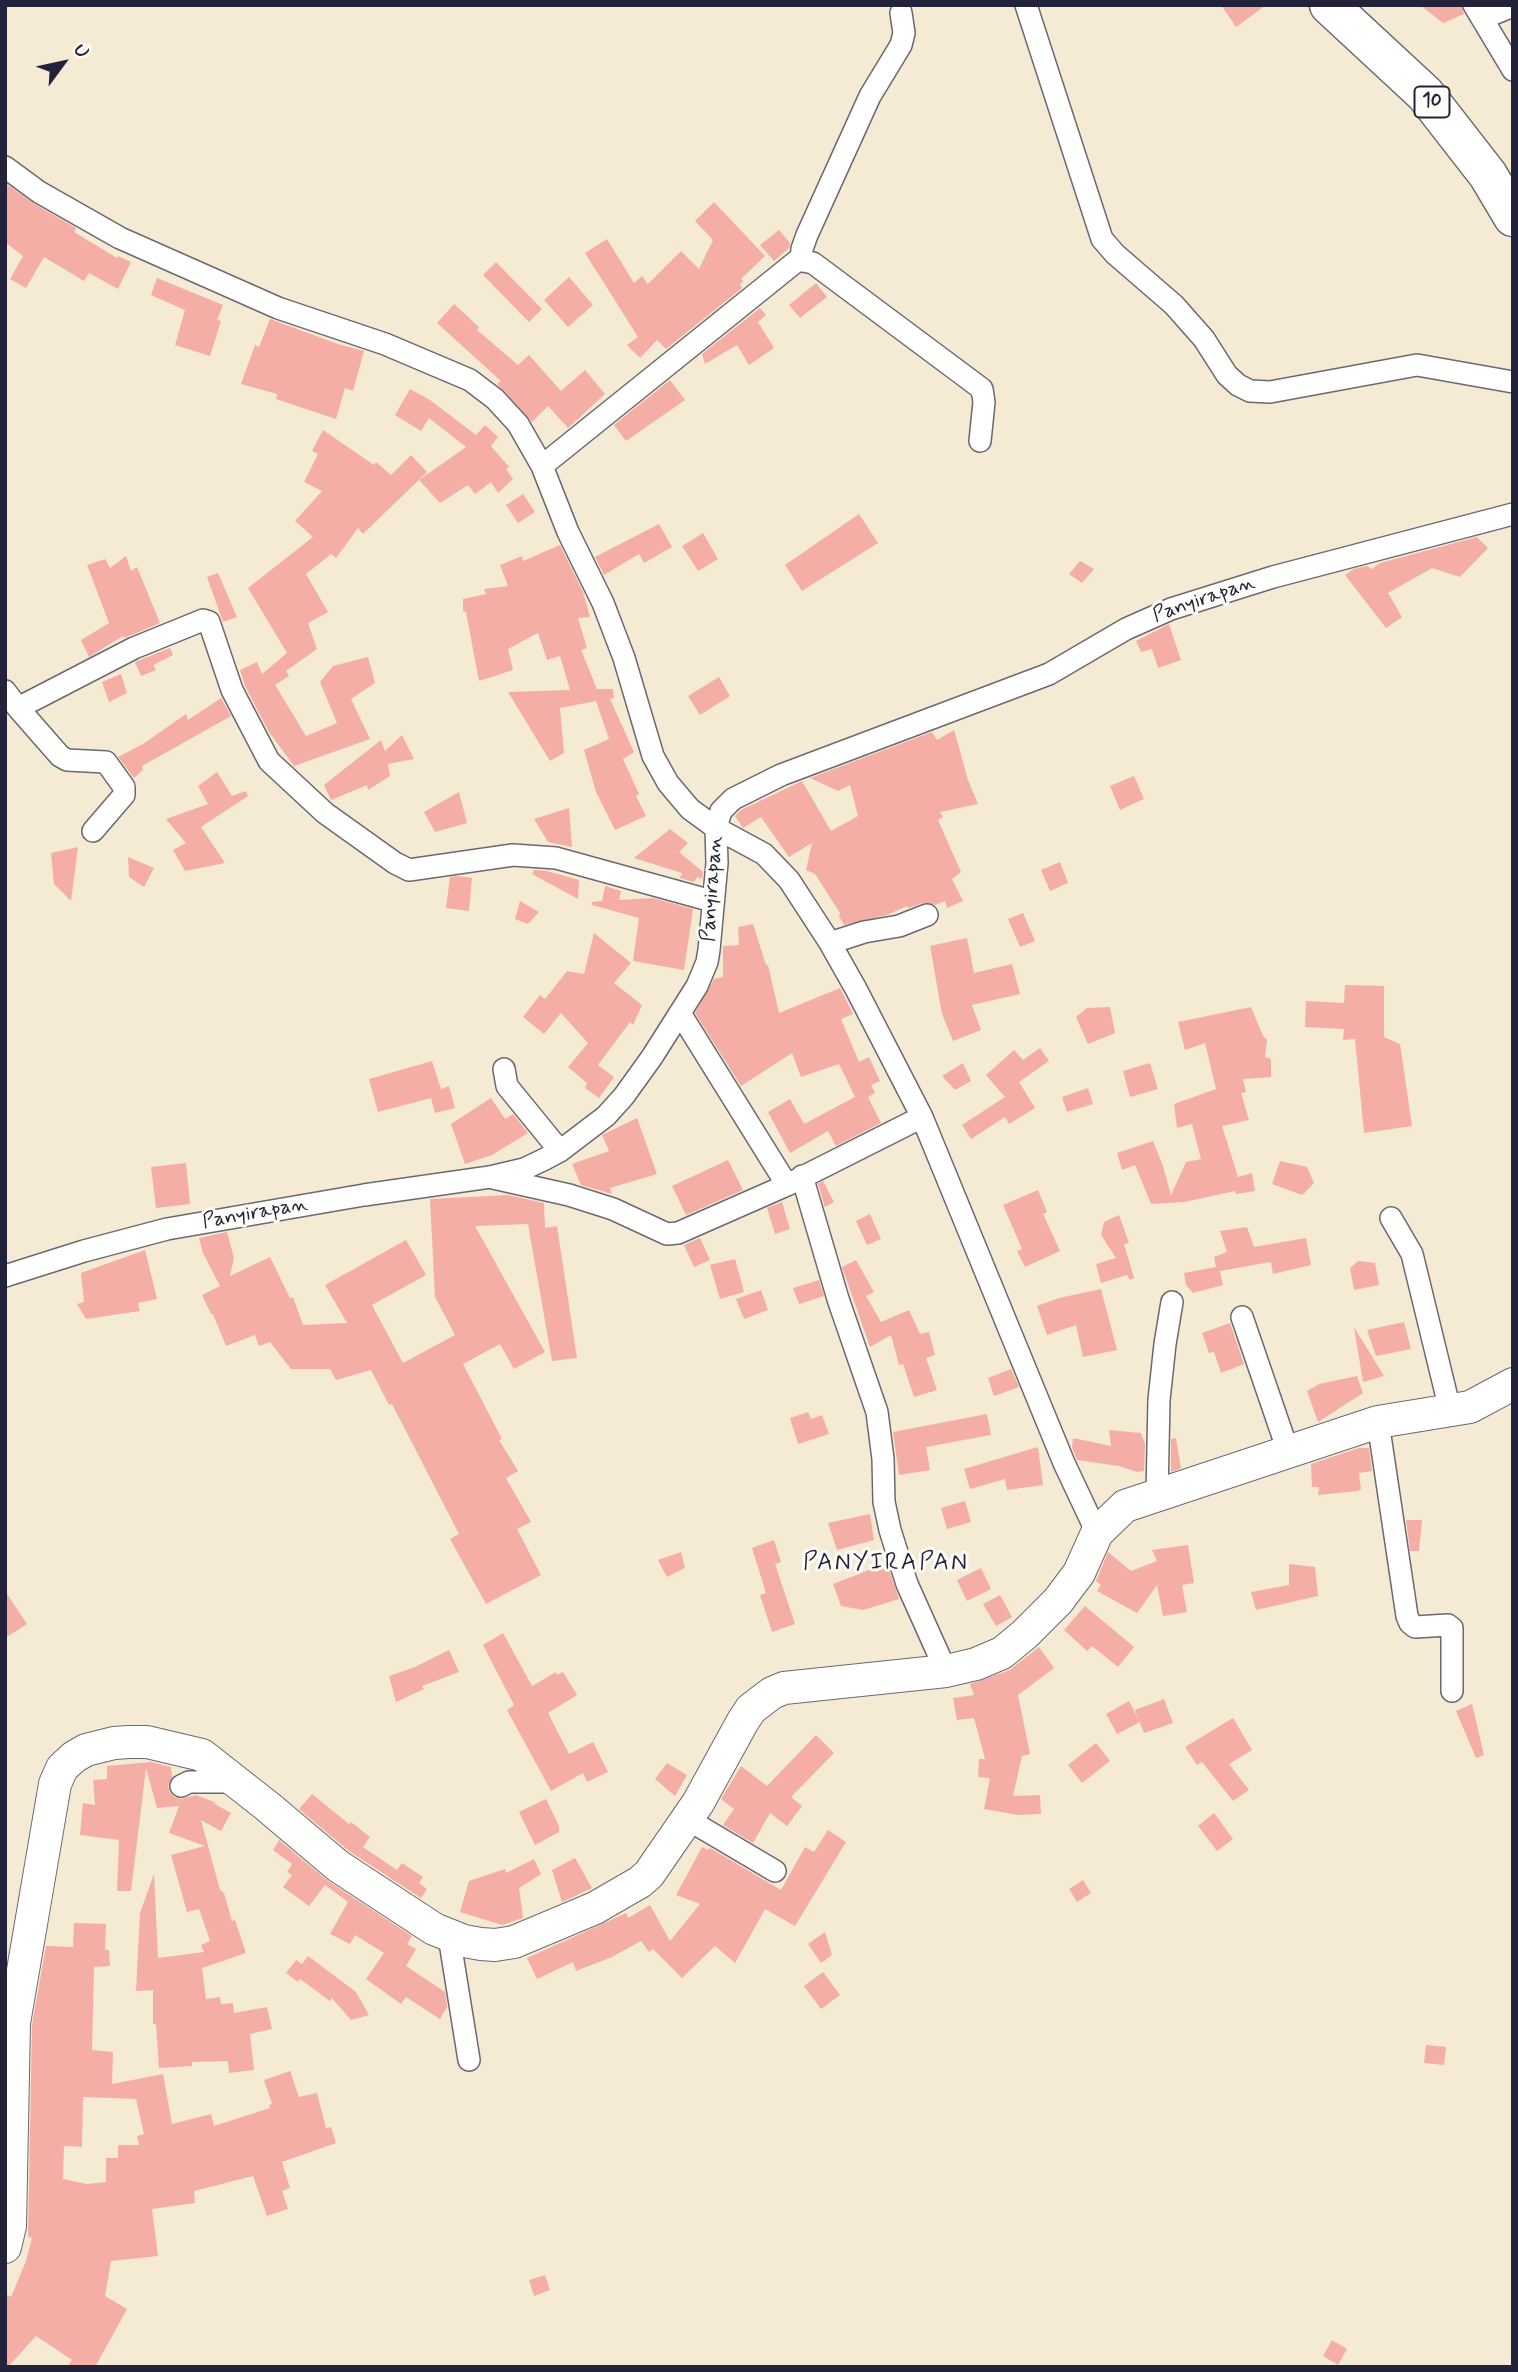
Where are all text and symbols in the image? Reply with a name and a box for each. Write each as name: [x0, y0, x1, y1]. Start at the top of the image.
north arrow: [28, 28, 98, 98]
text: U: [67, 39, 95, 63]
road number: 10: [1414, 86, 1450, 118]
street label: Panyirapan: [1150, 571, 1258, 629]
street label: Panyirapan: [697, 835, 729, 943]
street label: Panyirapan: [200, 1192, 310, 1236]
district label: PANYIRAPAN: [805, 1550, 967, 1578]

